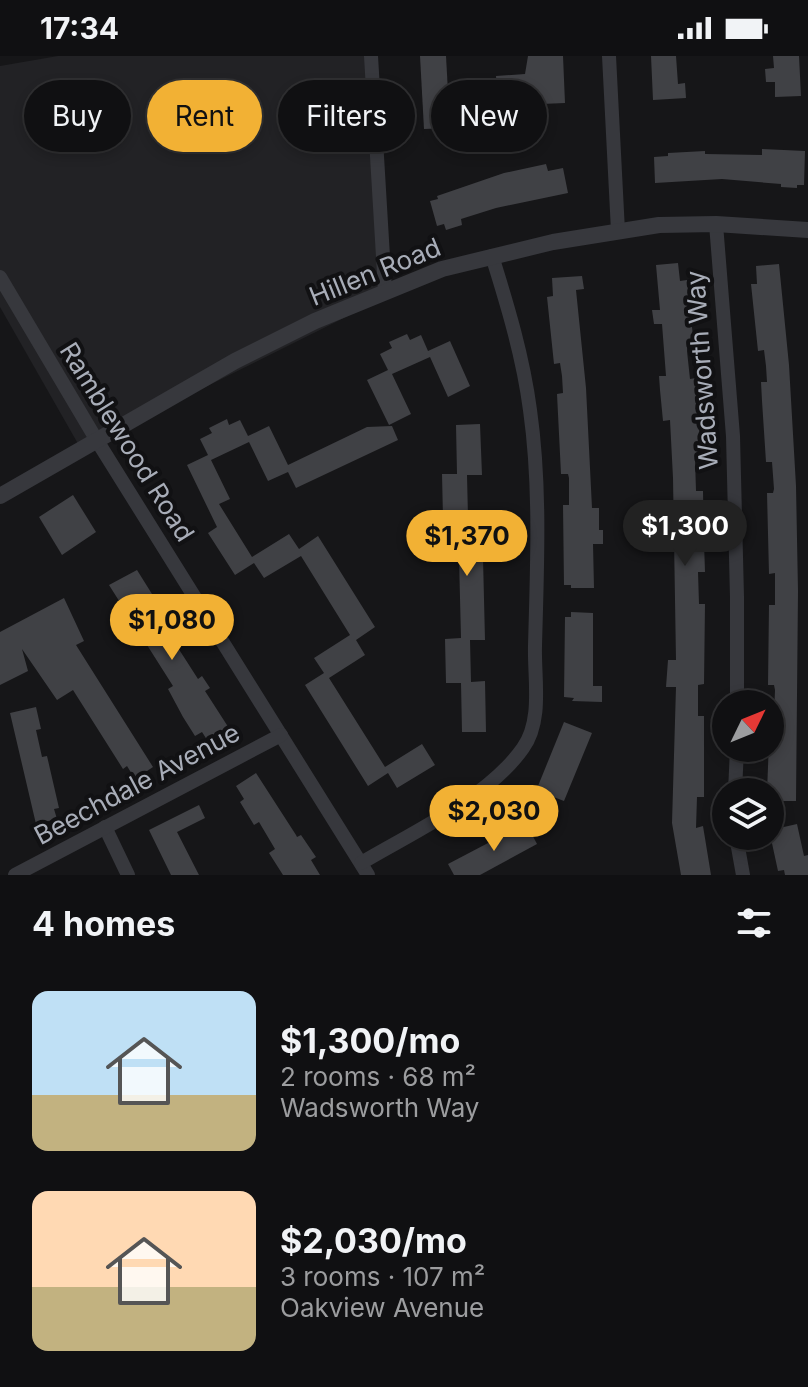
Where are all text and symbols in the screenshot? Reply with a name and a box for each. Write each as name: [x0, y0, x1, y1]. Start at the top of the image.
text: 17:34: [40, 10, 119, 46]
chip: Buy: [24, 80, 131, 152]
chip: Rent: [147, 80, 262, 152]
chip: Filters: [278, 80, 415, 152]
chip: New: [431, 80, 547, 152]
street label: Hillen Road: [305, 231, 445, 312]
street label: Wadsworth Way: [679, 269, 724, 471]
street label: Ramblewood Road: [54, 336, 201, 547]
pin: $1,300: [620, 500, 750, 568]
pin: $1,370: [402, 510, 532, 578]
text: $1,300: [641, 510, 729, 541]
text: $1,370: [424, 520, 510, 551]
pin: $1,080: [107, 594, 237, 662]
text: $1,080: [128, 604, 216, 635]
north arrow: [712, 690, 784, 762]
map controls: [712, 690, 784, 850]
street label: Beechdale Avenue: [29, 716, 245, 851]
button: layers: [712, 778, 784, 850]
pin: $2,030: [429, 785, 559, 853]
text: $2,030: [447, 795, 541, 826]
icon: filters: [732, 901, 776, 945]
text: 4 homes: [32, 903, 175, 944]
text: $1,300/mo: [280, 1020, 460, 1061]
icon: home: [96, 1023, 192, 1119]
text: 2 rooms · 68 m²: [280, 1061, 476, 1092]
text: Wadsworth Way: [280, 1092, 479, 1123]
text: $2,030/mo: [280, 1220, 467, 1261]
icon: home: [96, 1223, 192, 1319]
text: 3 rooms · 107 m²: [280, 1261, 485, 1292]
text: Oakview Avenue: [280, 1292, 484, 1323]

